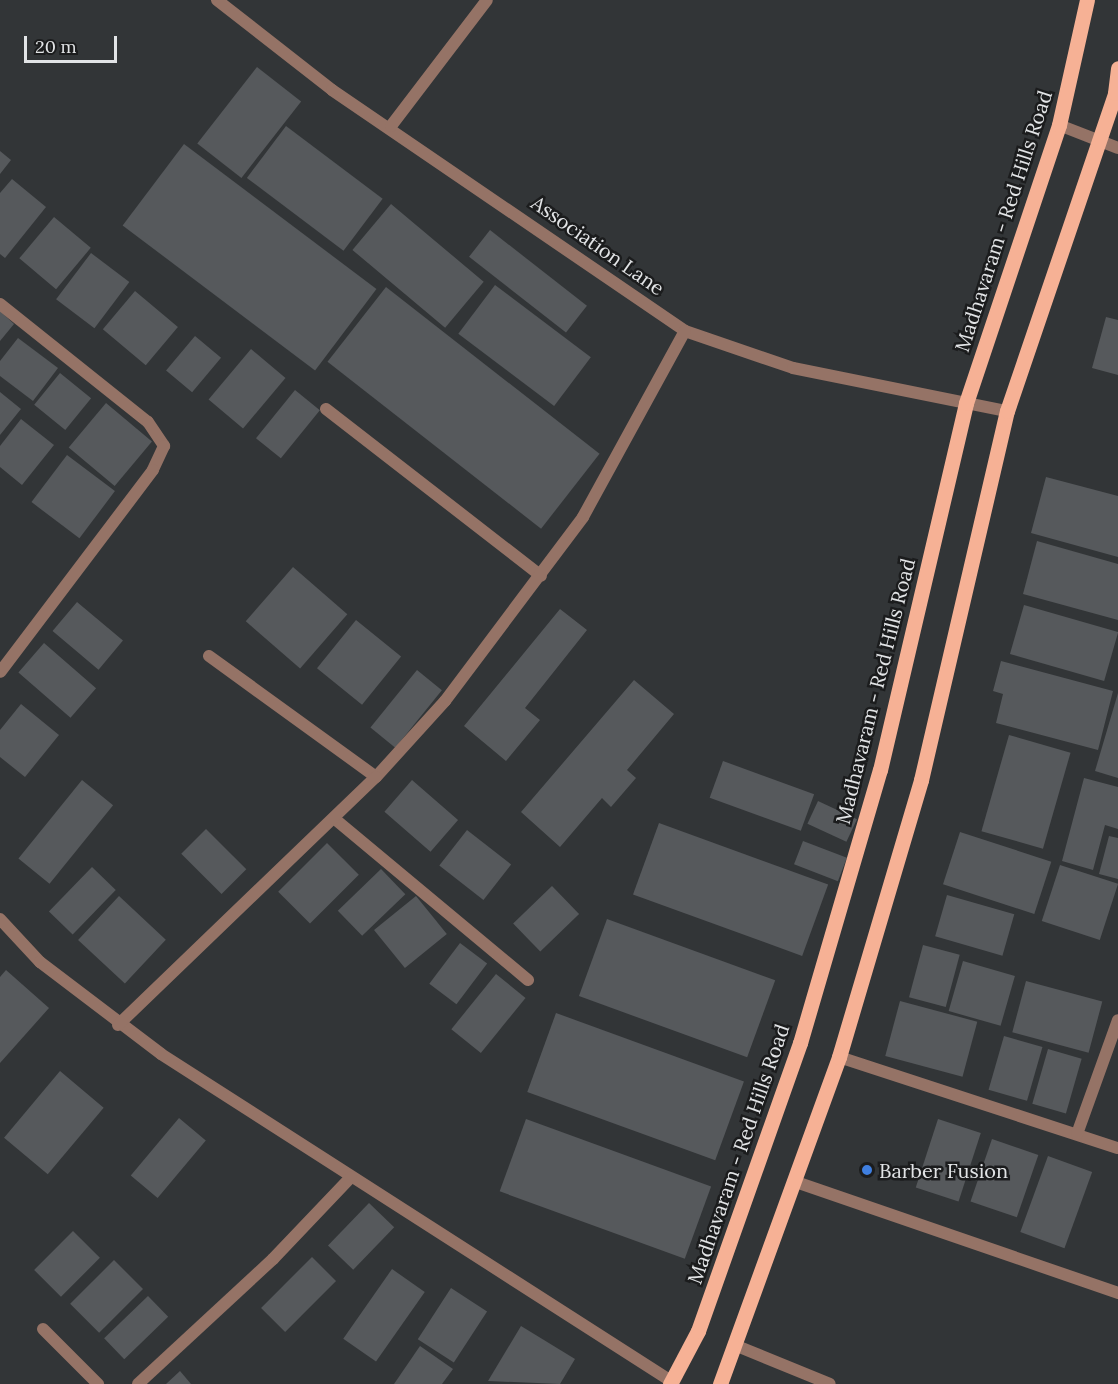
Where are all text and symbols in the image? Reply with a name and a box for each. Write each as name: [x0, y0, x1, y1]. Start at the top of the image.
scale bar: [27, 24, 120, 62]
text: 20 m: [35, 35, 77, 58]
street label: Madhavaram - Red Hills Road: [949, 87, 1057, 355]
street label: Association Lane: [527, 190, 669, 300]
street label: Madhavaram - Red Hills Road: [830, 556, 920, 826]
street label: Madhavaram - Red Hills Road: [682, 1021, 794, 1287]
place label: Barber Fusion: [879, 1158, 1008, 1182]
marker: Barber Fusion: [860, 1163, 874, 1177]

